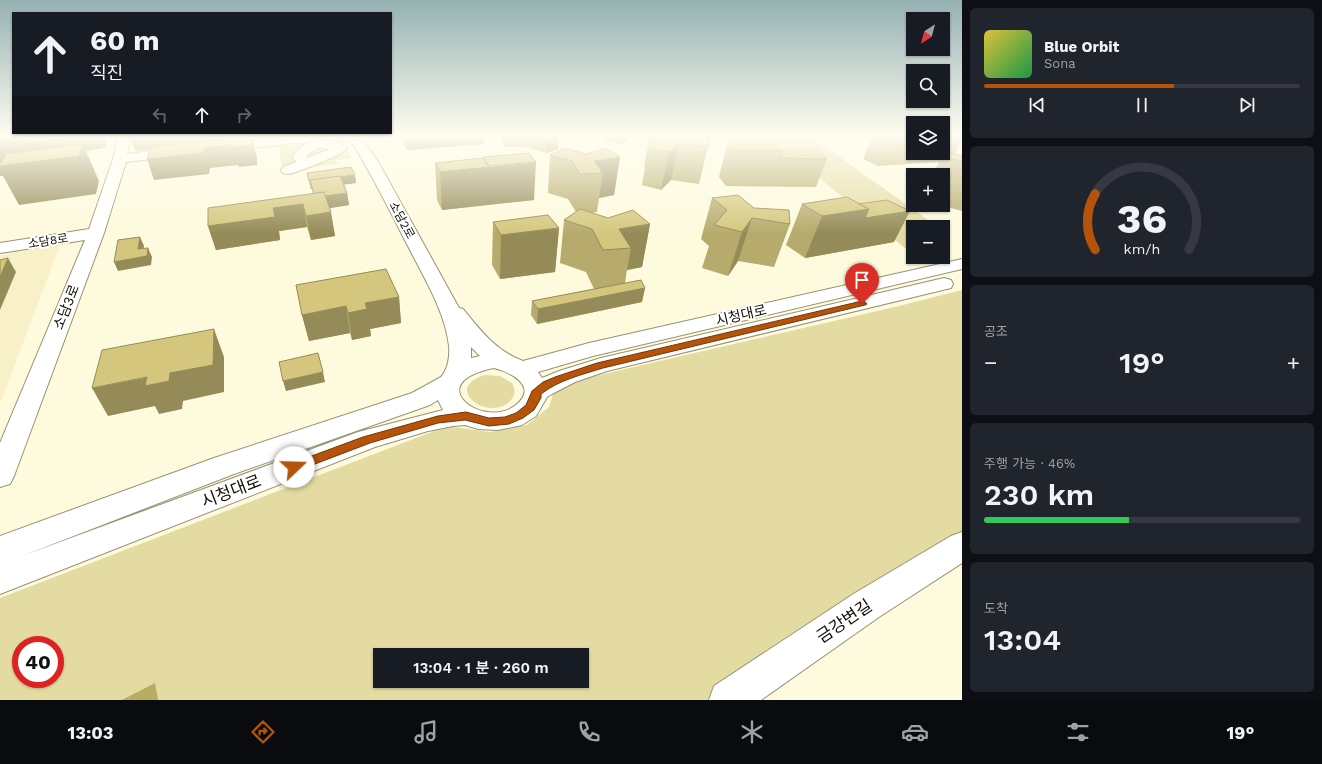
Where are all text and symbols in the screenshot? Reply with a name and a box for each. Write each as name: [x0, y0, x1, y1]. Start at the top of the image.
north arrow: [906, 12, 950, 56]
map controls: [906, 12, 950, 264]
text: 60 m: [90, 24, 160, 57]
icon: ahead: [24, 28, 76, 80]
text: Blue Orbit: [1044, 38, 1119, 56]
text: Sona: [1044, 56, 1076, 71]
text: 직진: [90, 62, 123, 83]
button: search: [906, 64, 950, 108]
icon: previous: [1026, 94, 1048, 116]
icon: pause: [1131, 94, 1153, 116]
icon: next: [1236, 94, 1258, 116]
icon: left: [149, 104, 171, 126]
icon: ahead: [191, 104, 213, 126]
icon: right: [233, 104, 255, 126]
button: layers: [906, 116, 950, 160]
button: +: [906, 168, 950, 212]
text: 36: [1117, 193, 1167, 242]
street label: 소담2로: [386, 199, 418, 241]
button: −: [906, 220, 950, 264]
street label: 소담8로: [27, 231, 69, 251]
text: km/h: [1124, 240, 1160, 256]
pin: [845, 263, 879, 304]
icon: arrive: [851, 269, 873, 291]
street label: 소담3로: [50, 282, 82, 332]
street label: 시청대로: [714, 301, 768, 329]
text: 공조: [984, 324, 1008, 339]
text: 19°: [1119, 345, 1165, 380]
text: −: [984, 350, 997, 375]
text: +: [1287, 350, 1300, 375]
position arrow: [273, 446, 315, 488]
text: 주행 가능 · 46%: [984, 456, 1075, 471]
street label: 시청대로: [198, 470, 264, 512]
text: 230 km: [984, 477, 1094, 512]
street label: 금강변길: [812, 595, 876, 647]
text: 도착: [984, 601, 1008, 616]
text: 13:04: [984, 622, 1061, 657]
speed limit sign: 40: [12, 636, 64, 688]
text: 13:04 · 1 분 · 260 m: [413, 659, 549, 677]
icon: directions: [249, 718, 277, 746]
icon: music: [412, 718, 440, 746]
icon: phone: [575, 718, 603, 746]
icon: climate: [738, 718, 766, 746]
icon: car: [901, 718, 929, 746]
icon: filters: [1064, 718, 1092, 746]
text: 13:03: [68, 722, 114, 743]
text: 19°: [1227, 722, 1254, 743]

